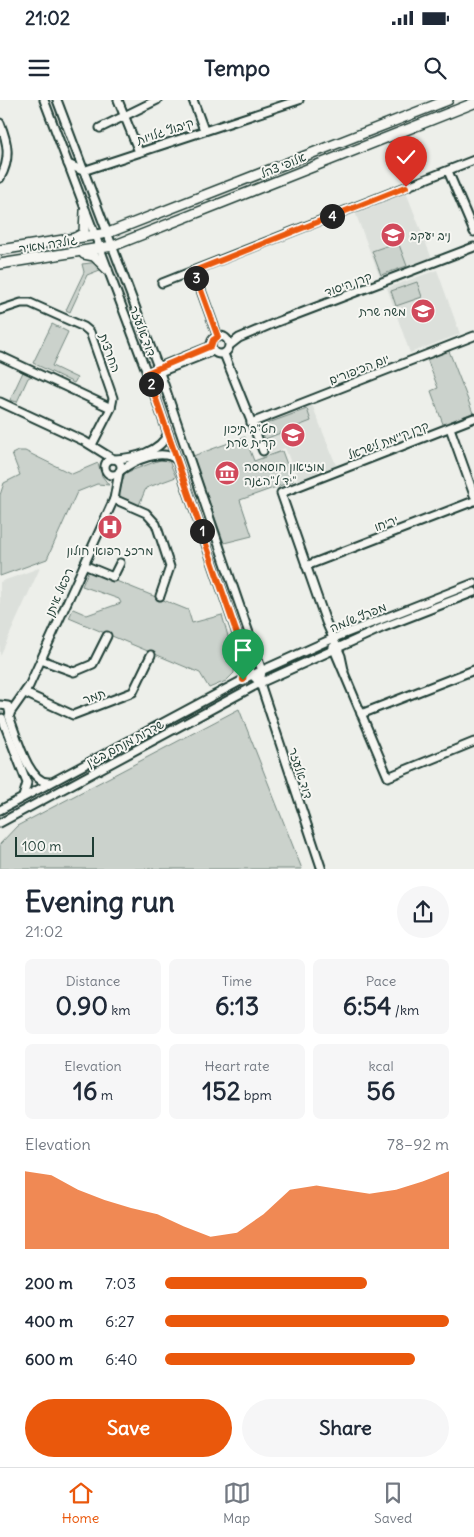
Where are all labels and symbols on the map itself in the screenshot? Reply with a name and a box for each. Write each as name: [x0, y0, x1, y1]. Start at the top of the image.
street label: קיבוץ גלויות: [134, 115, 196, 149]
pin: [385, 136, 427, 187]
street label: אלופי צהל: [258, 149, 308, 181]
pin: 4: [320, 204, 344, 228]
school or university icon: ניב יעקב: [380, 222, 406, 248]
place label: ניב יעקב: [410, 228, 451, 243]
street label: גולדה מאיר: [18, 232, 78, 256]
pin: 3: [184, 266, 208, 290]
street label: קרן היסוד: [322, 268, 374, 300]
school or university icon: משה שרת: [410, 298, 436, 324]
street label: דוד אלעזר: [127, 304, 159, 358]
place label: משה שרת: [358, 304, 406, 319]
street label: החרצית: [96, 331, 124, 374]
street label: יום הכיפורים: [327, 351, 391, 387]
pin: 2: [138, 372, 164, 396]
street label: קרן קיימת לישראל: [345, 418, 431, 463]
place label: חט"ב תיכון קרית שרת: [224, 421, 276, 450]
school or university icon: חט"ב תיכון קרית שרת: [280, 422, 306, 448]
place label: מוזיאון חוסמסה יד ל"הגנה": [244, 459, 325, 488]
museum icon: מוזיאון חוסמסה יד ל"הגנה": [214, 460, 240, 486]
street label: יריחו: [372, 512, 400, 534]
hospital icon: מרכז רפואי חולון: [97, 514, 123, 540]
pin: 1: [190, 518, 214, 544]
place label: מרכז רפואי חולון: [67, 543, 153, 558]
street label: רפאל איתן: [42, 565, 76, 619]
street label: מפרץ שלמה: [327, 599, 389, 635]
pin: [222, 629, 264, 680]
street label: תמר: [80, 685, 108, 707]
street label: שדרות מנחם בגין: [84, 716, 167, 770]
street label: דוד אלעזר: [286, 746, 316, 800]
scale bar: [15, 834, 94, 858]

